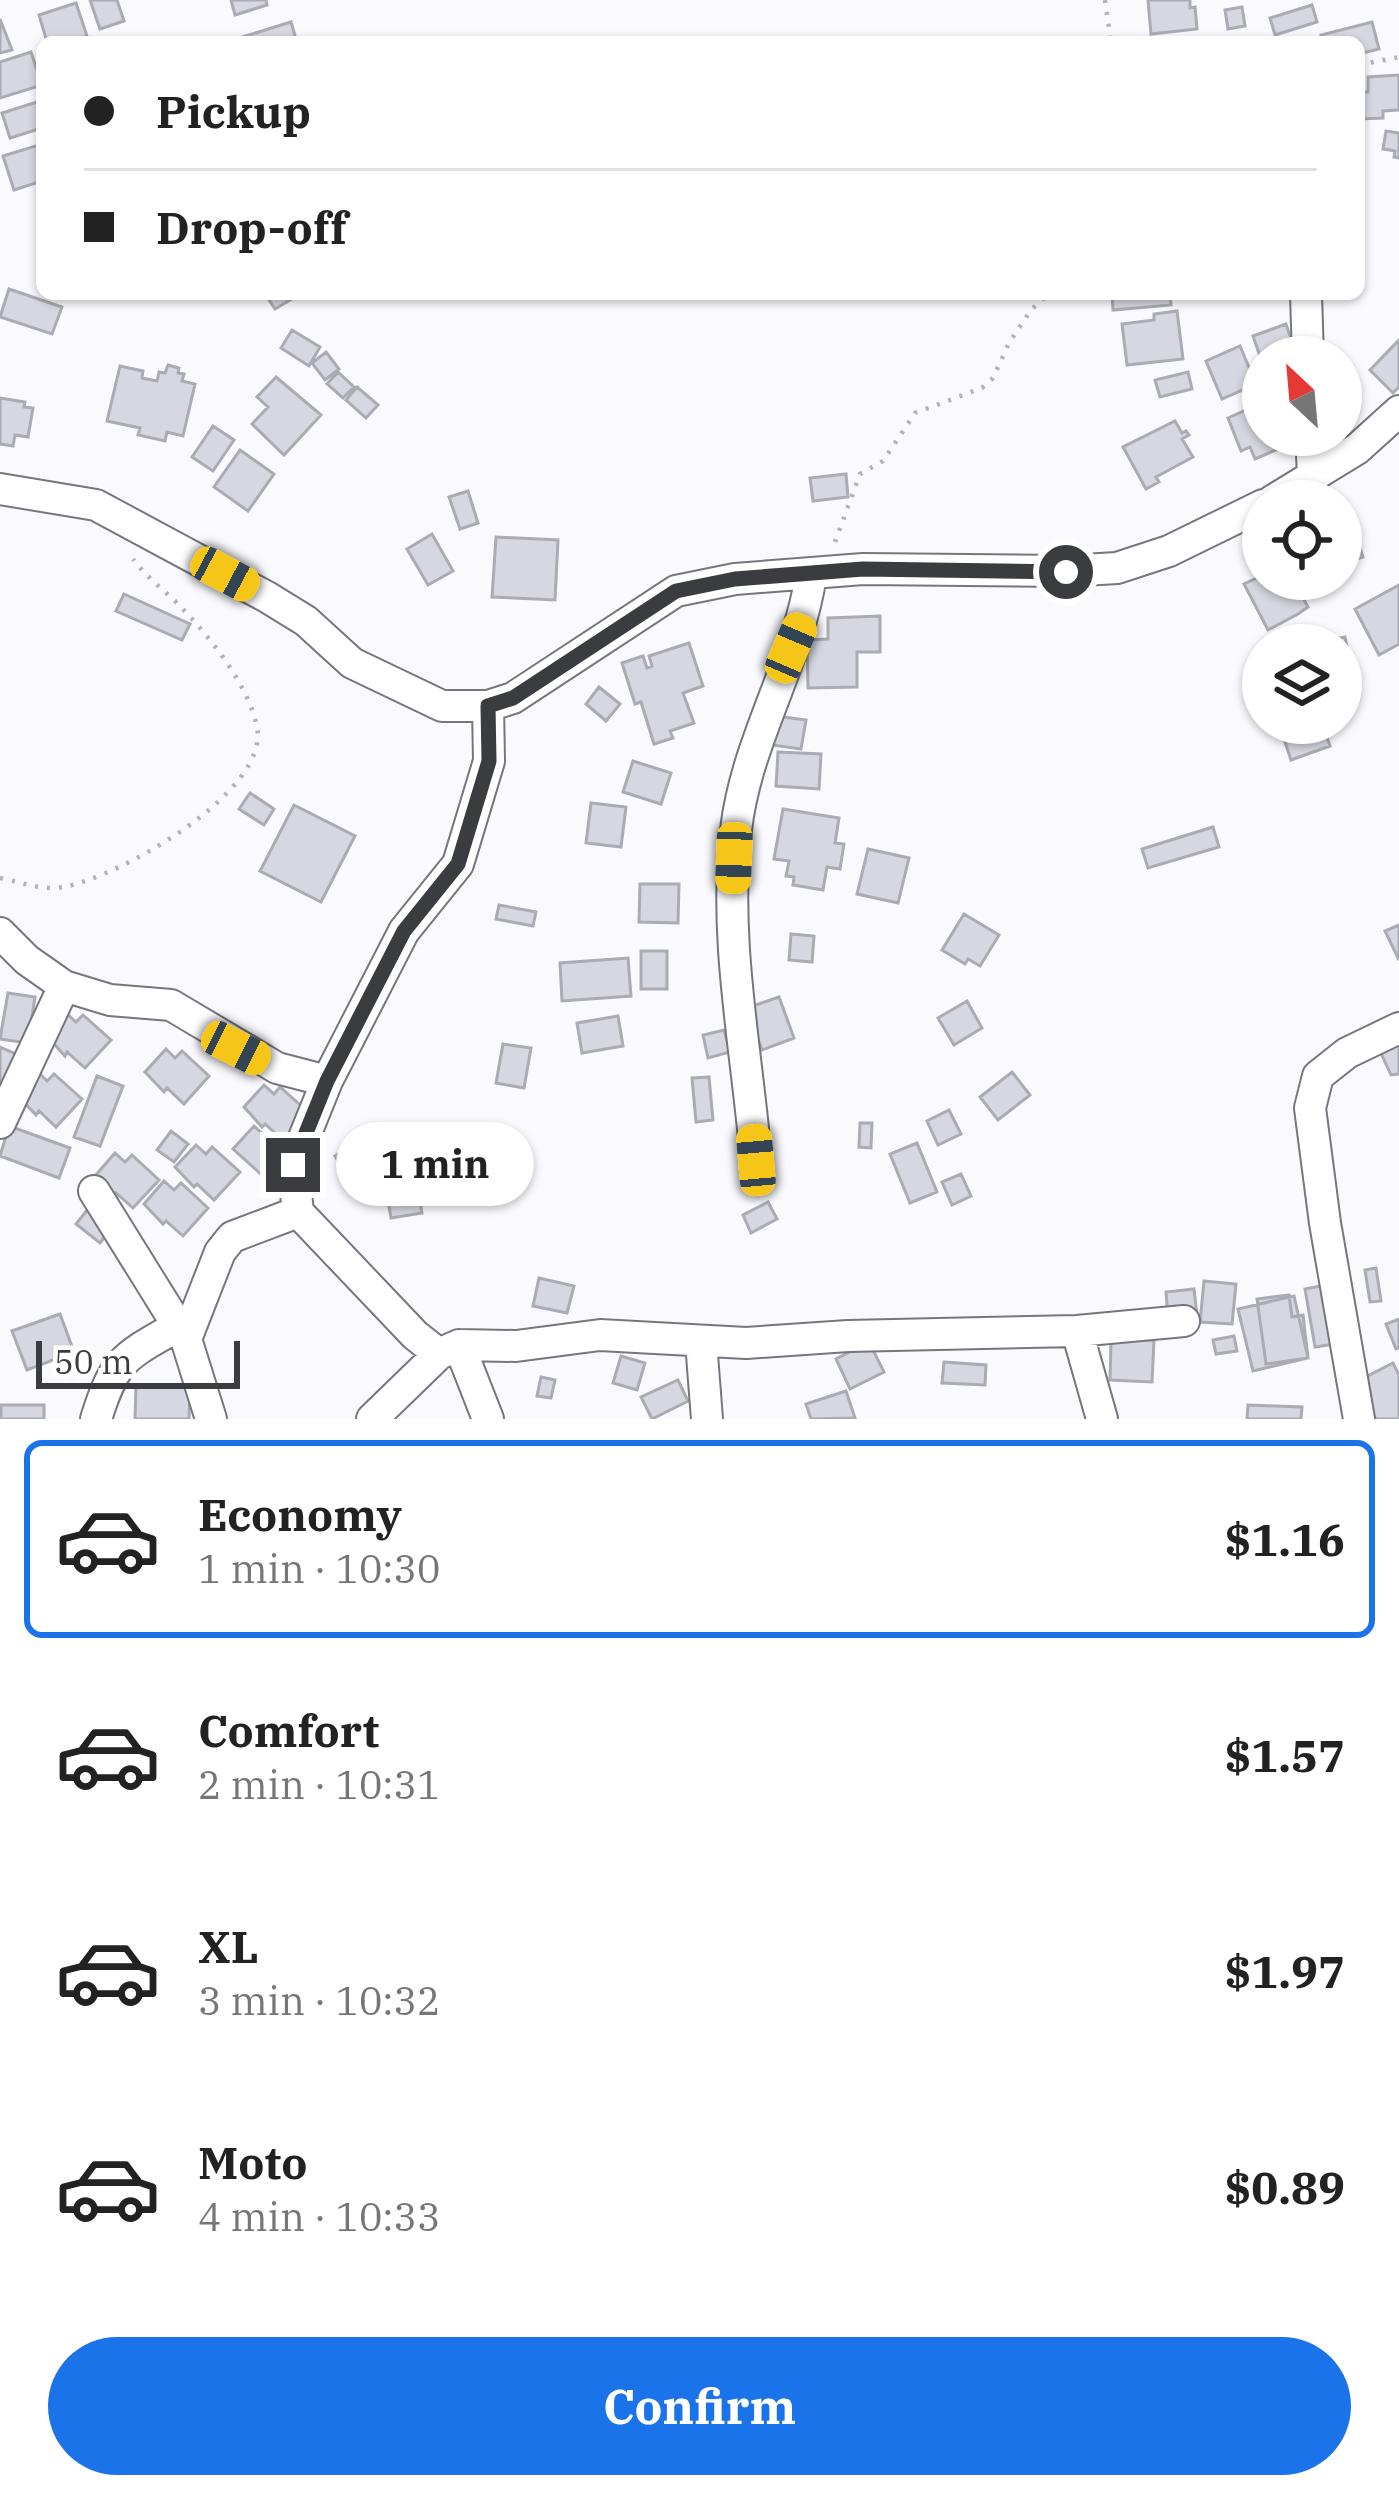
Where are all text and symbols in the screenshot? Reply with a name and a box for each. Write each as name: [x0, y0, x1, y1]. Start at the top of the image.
text: Pickup: [156, 82, 311, 140]
text: Drop-off: [156, 198, 347, 256]
north arrow: [1242, 336, 1362, 456]
map controls: [1242, 336, 1362, 744]
button: locate: [1242, 480, 1362, 600]
car: [185, 541, 265, 607]
route start: [1039, 545, 1093, 599]
car: [760, 608, 822, 688]
button: layers: [1242, 624, 1362, 744]
car: [715, 821, 753, 895]
car: [196, 1016, 276, 1080]
callout: 1 min: [335, 1123, 533, 1207]
car: [735, 1123, 777, 1197]
route end: [266, 1138, 320, 1192]
text: 1 min: [380, 1138, 490, 1189]
scale bar: [36, 1335, 240, 1388]
text: 50 m: [54, 1340, 133, 1383]
icon: car: [54, 1485, 162, 1593]
text: Economy: [198, 1485, 402, 1543]
text: $1.16: [1225, 1510, 1345, 1568]
text: 1 min · 10:30: [198, 1543, 440, 1594]
icon: car: [54, 1701, 162, 1809]
text: Comfort: [198, 1701, 379, 1759]
text: $1.57: [1225, 1726, 1345, 1784]
text: 2 min · 10:31: [198, 1759, 440, 1810]
icon: car: [54, 1917, 162, 2025]
text: XL: [198, 1917, 259, 1975]
text: $1.97: [1225, 1942, 1345, 2000]
text: 3 min · 10:32: [198, 1975, 440, 2026]
icon: car: [54, 2133, 162, 2241]
text: Moto: [198, 2133, 308, 2191]
text: $0.89: [1225, 2158, 1345, 2216]
text: 4 min · 10:33: [198, 2191, 440, 2242]
button: Confirm: [48, 2337, 1351, 2475]

